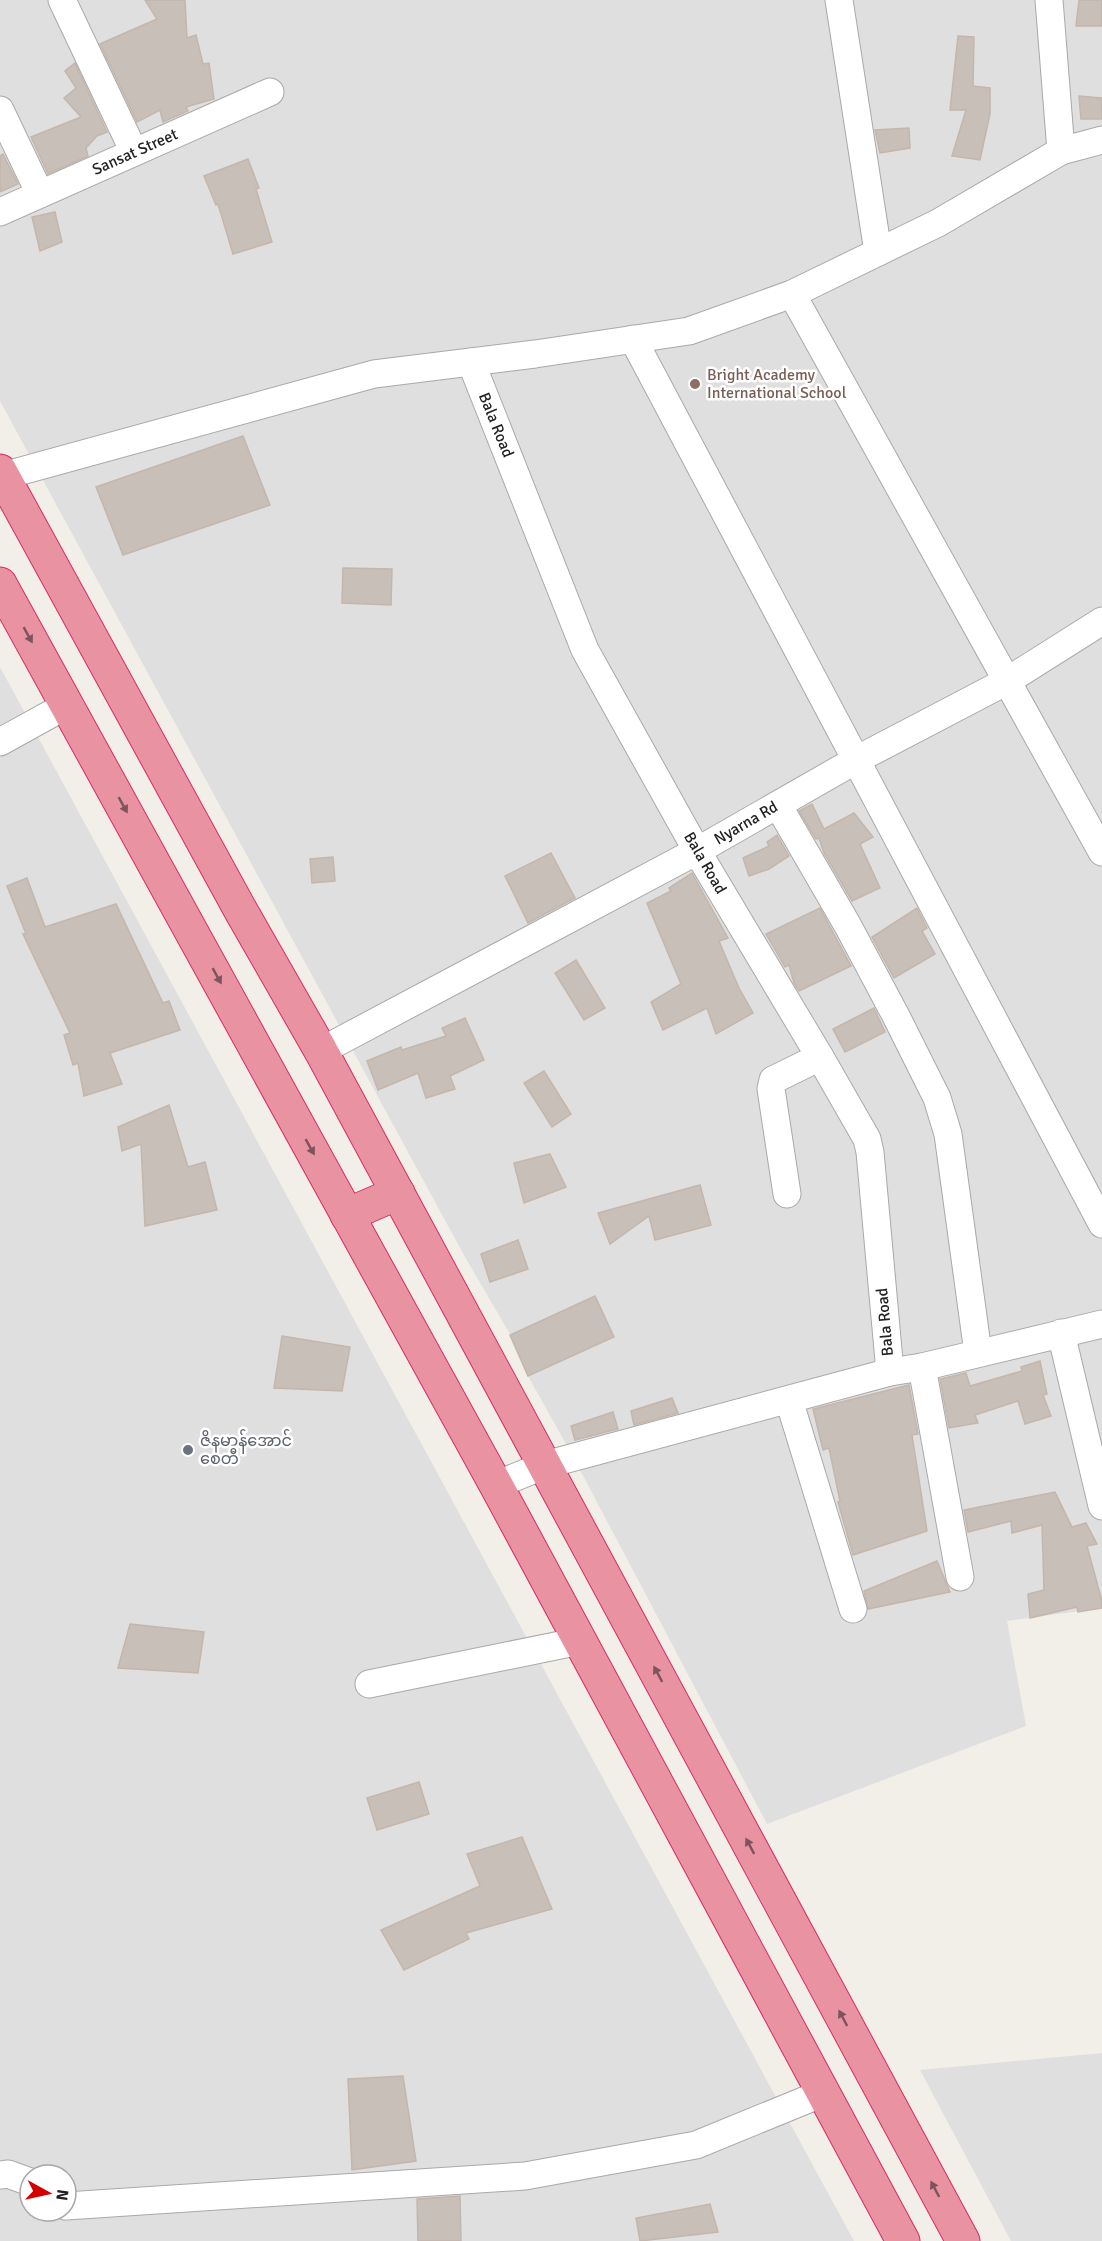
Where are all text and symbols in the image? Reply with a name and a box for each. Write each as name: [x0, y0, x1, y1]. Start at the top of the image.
street label: Sansat Street: [89, 124, 181, 180]
place label: Bright Academy International School: [707, 365, 847, 403]
marker: Bright Academy International School: [688, 377, 702, 391]
street label: Bala Road: [474, 390, 518, 460]
one-way arrow: [23, 627, 33, 644]
one-way arrow: [118, 797, 128, 814]
street label: Nyarna Rd: [711, 797, 781, 849]
street label: Bala Road: [679, 828, 731, 898]
one-way arrow: [212, 968, 222, 985]
one-way arrow: [305, 1139, 315, 1156]
street label: Bala Road: [872, 1287, 898, 1357]
place label: ဇိနမာန်အောင် စေတီ: [200, 1429, 292, 1469]
marker: ဇိနမာန်အောင် စေတီ: [181, 1443, 195, 1457]
one-way arrow: [653, 1666, 663, 1683]
one-way arrow: [745, 1837, 755, 1854]
one-way arrow: [838, 2009, 848, 2026]
north arrow: [18, 2163, 78, 2223]
one-way arrow: [930, 2181, 940, 2198]
text: N: [51, 2188, 73, 2202]

